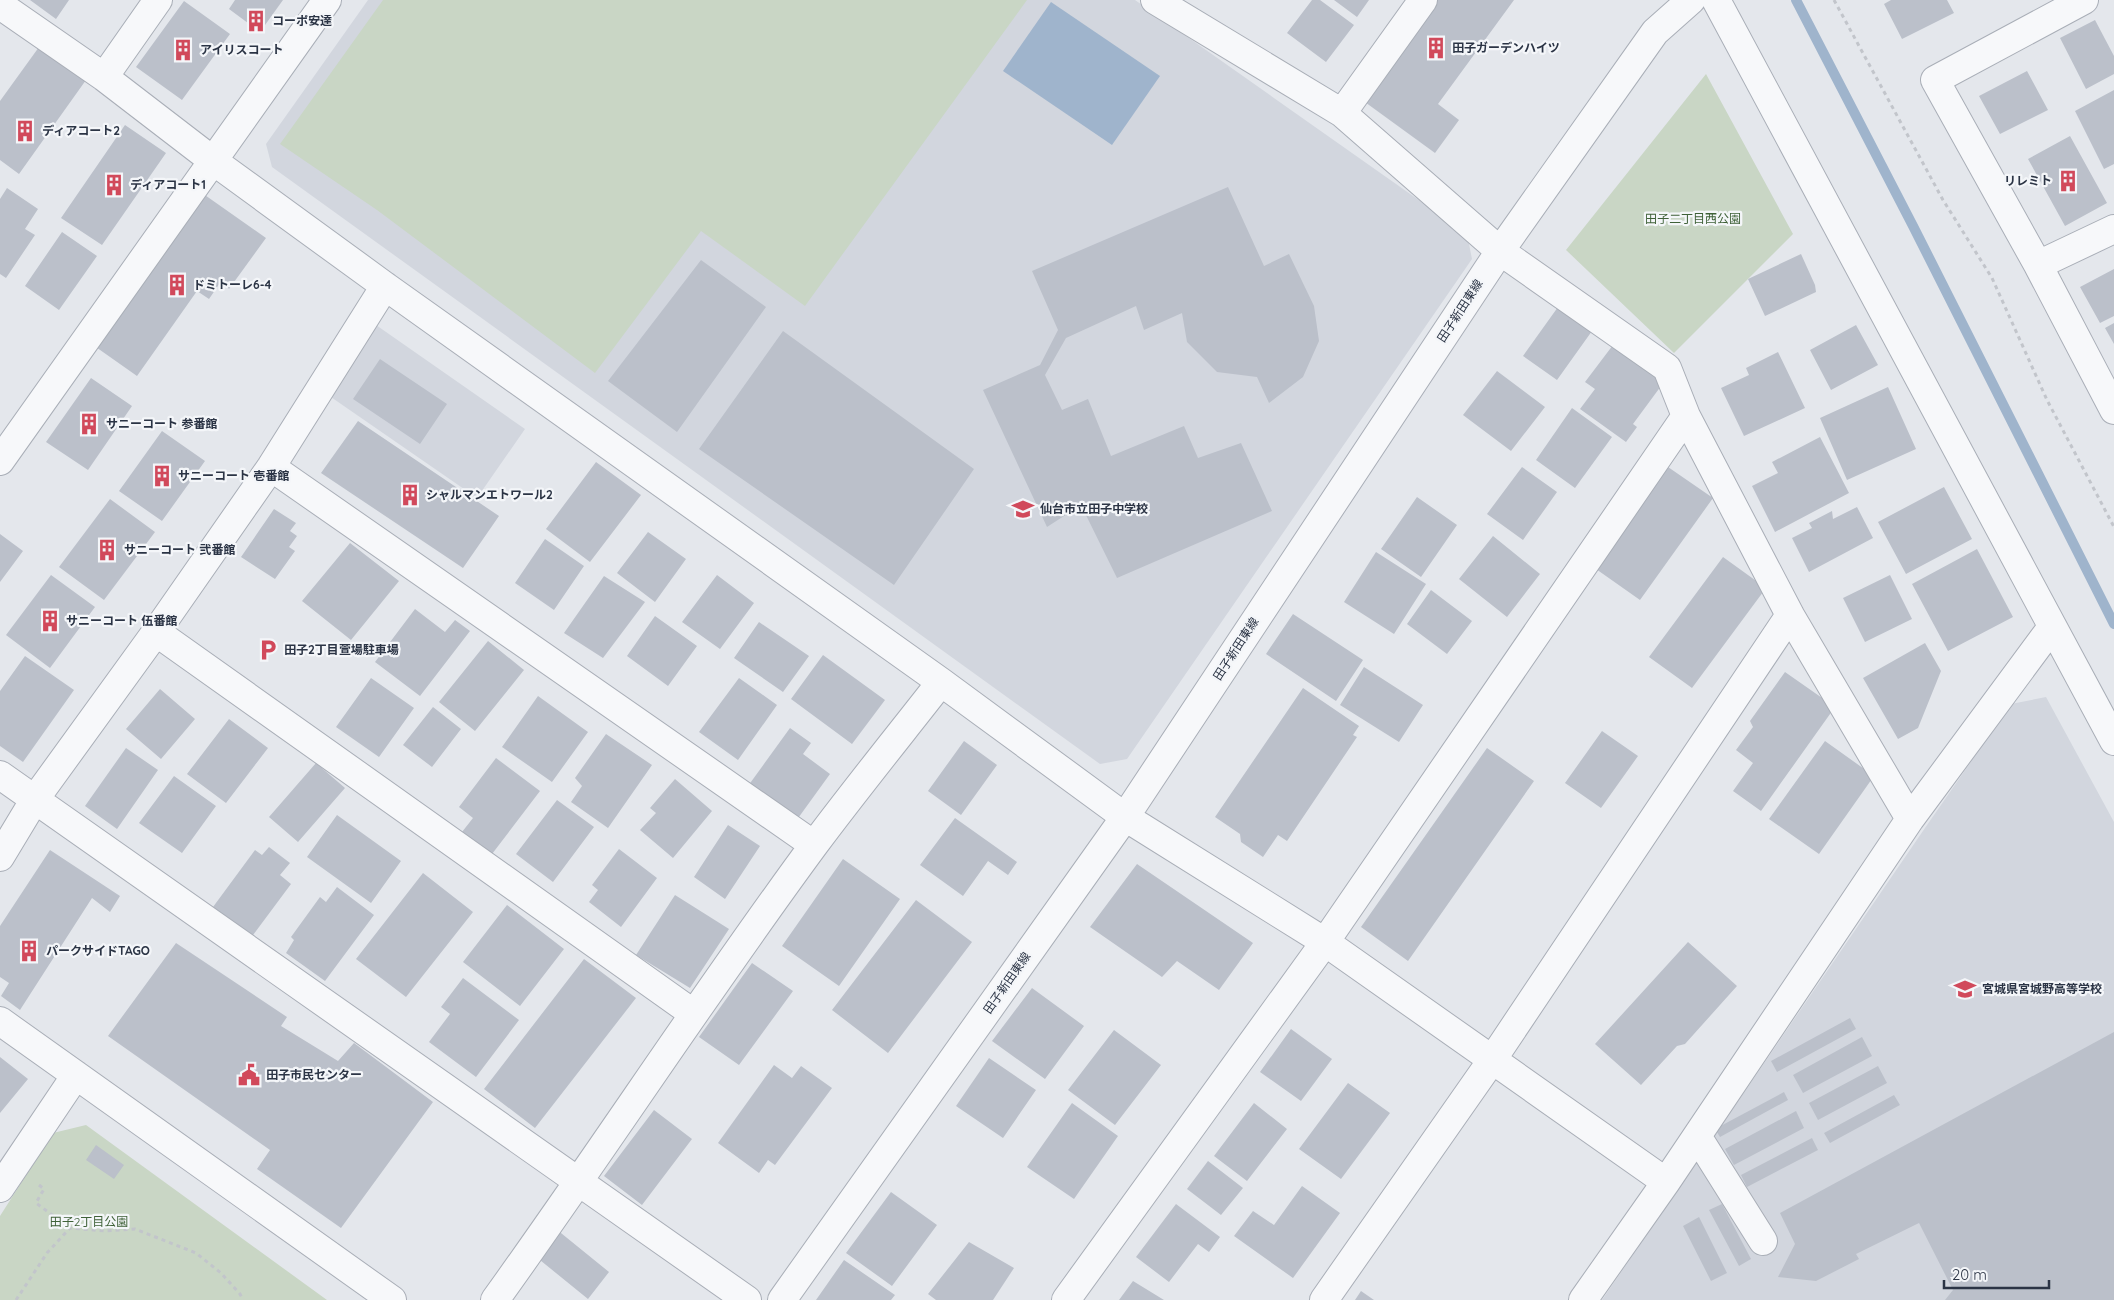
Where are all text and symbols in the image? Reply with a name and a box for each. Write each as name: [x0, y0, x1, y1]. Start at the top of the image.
building icon: コーポ安達: [243, 8, 269, 34]
place label: コーポ安達: [272, 13, 332, 28]
building icon: 田子ガーデンハイツ: [1423, 35, 1449, 61]
building icon: アイリスコート: [170, 37, 196, 63]
place label: 田子ガーデンハイツ: [1452, 40, 1560, 55]
place label: アイリスコート: [200, 42, 283, 57]
building icon: ディアコート2: [12, 118, 38, 144]
place label: ディアコート2: [42, 123, 120, 138]
building icon: リレミト: [2055, 168, 2081, 194]
building icon: ディアコート1: [101, 172, 127, 198]
place label: リレミト: [2004, 173, 2052, 188]
place label: ディアコート1: [130, 177, 206, 192]
park label: 田子二丁目西公園: [1645, 211, 1741, 226]
building icon: ドミトーレ6-4: [164, 272, 190, 298]
street label: 田子新田東線: [1434, 276, 1485, 345]
place label: ドミトーレ6-4: [193, 277, 271, 292]
building icon: サニーコート 参番館: [76, 411, 102, 437]
place label: サニーコート 参番館: [106, 416, 217, 431]
building icon: サニーコート 壱番館: [149, 463, 175, 489]
place label: サニーコート 壱番館: [178, 468, 289, 483]
building icon: シャルマンエトワール2: [397, 482, 423, 508]
place label: シャルマンエトワール2: [426, 487, 553, 502]
school or university icon: 仙台市立田子中学校: [1010, 496, 1036, 522]
place label: 仙台市立田子中学校: [1040, 501, 1148, 516]
building icon: サニーコート 弐番館: [94, 537, 120, 563]
place label: サニーコート 弐番館: [124, 542, 235, 557]
building icon: サニーコート 伍番館: [37, 608, 63, 634]
place label: サニーコート 伍番館: [66, 613, 177, 628]
street label: 田子新田東線: [1210, 614, 1261, 683]
parking icon: 田子2丁目萱場駐車場: [255, 637, 281, 663]
place label: 田子2丁目萱場駐車場: [284, 642, 399, 657]
building icon: パークサイドTAGO: [16, 938, 42, 964]
place label: パークサイドTAGO: [46, 943, 150, 958]
street label: 田子新田東線: [980, 949, 1033, 1017]
school or university icon: 宮城県宮城野高等学校: [1952, 976, 1978, 1002]
place label: 宮城県宮城野高等学校: [1982, 981, 2102, 996]
public building icon: 田子市民センター: [236, 1062, 262, 1088]
place label: 田子市民センター: [266, 1067, 362, 1082]
park label: 田子2丁目公園: [50, 1214, 128, 1229]
scale bar: [1944, 1258, 2049, 1290]
text: 20 m: [1952, 1265, 1987, 1284]

